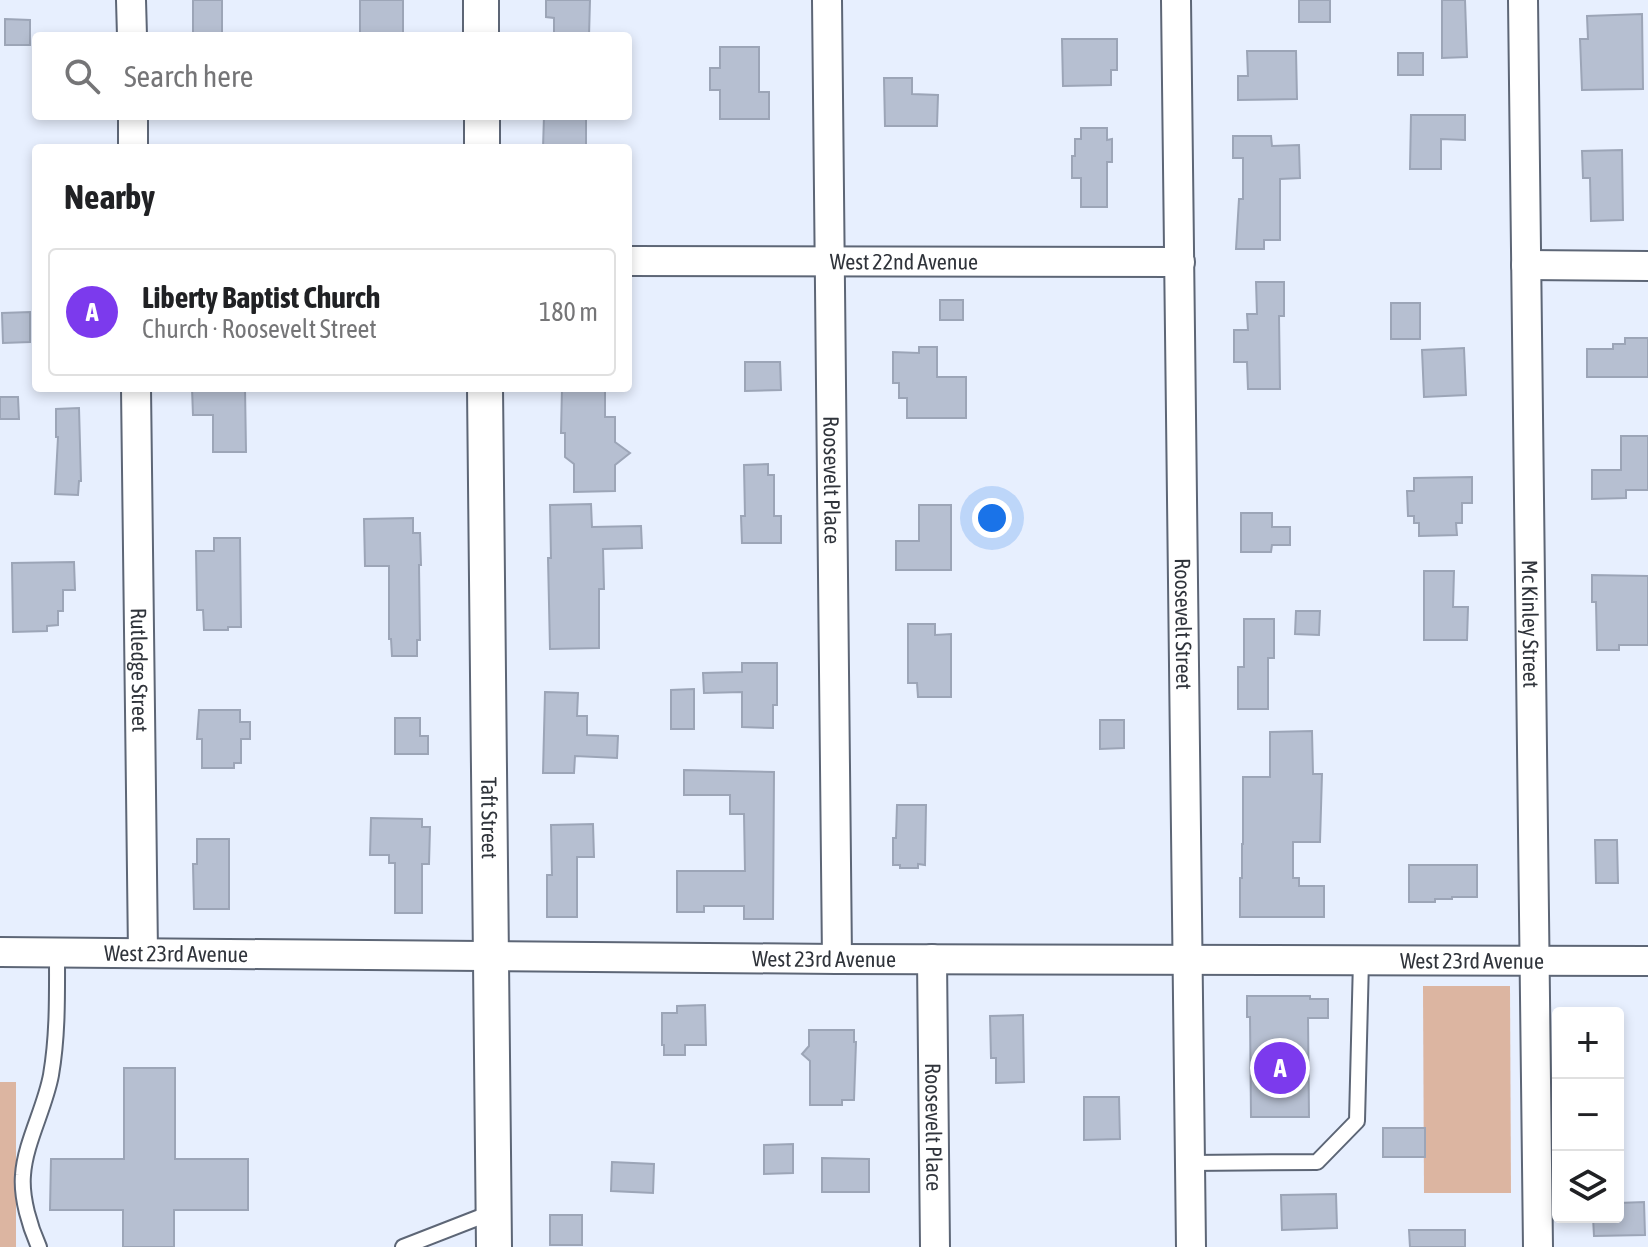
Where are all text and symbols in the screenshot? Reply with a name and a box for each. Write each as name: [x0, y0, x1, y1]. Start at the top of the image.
search box: [32, 32, 632, 120]
icon: search: [60, 54, 104, 98]
text: Search here: [124, 59, 253, 93]
text: Nearby: [64, 177, 155, 216]
street label: West 22nd Avenue: [830, 248, 978, 275]
text: Liberty Baptist Church: [142, 280, 380, 314]
text: A: [86, 297, 98, 327]
text: 180 m: [539, 297, 598, 327]
text: Church · Roosevelt Street: [142, 314, 377, 344]
street label: Roosevelt Place: [818, 416, 846, 544]
your location: [972, 498, 1012, 538]
street label: Roosevelt Street: [1170, 558, 1197, 690]
street label: Mc Kinley Street: [1517, 560, 1544, 688]
street label: Rutledge Street: [126, 608, 153, 732]
street label: Taft Street: [476, 777, 503, 859]
street label: West 23rd Avenue: [104, 940, 248, 967]
street label: West 23rd Avenue: [752, 945, 896, 972]
street label: West 23rd Avenue: [1400, 947, 1544, 974]
map controls: [1552, 1007, 1624, 1223]
button: +: [1552, 1007, 1624, 1079]
pin: A: [1254, 1038, 1306, 1098]
street label: Roosevelt Place: [920, 1063, 947, 1191]
button: −: [1552, 1079, 1624, 1151]
button: layers: [1552, 1151, 1624, 1223]

